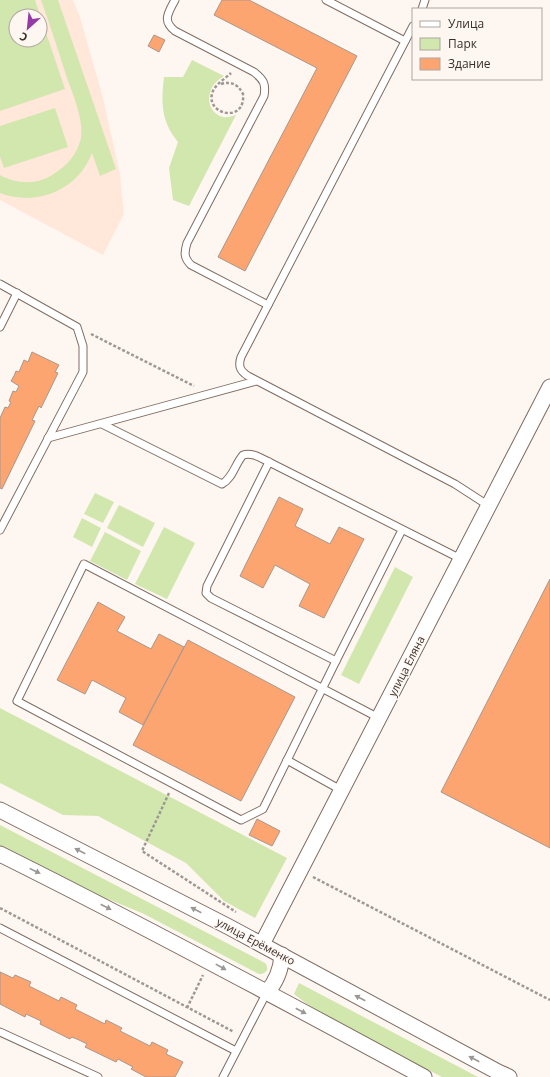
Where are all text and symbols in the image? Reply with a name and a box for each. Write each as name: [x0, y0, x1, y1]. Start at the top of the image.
north arrow: [8, 8, 48, 48]
legend: [412, 8, 542, 80]
text: Улица: [448, 15, 484, 32]
text: С: [17, 29, 30, 46]
text: Парк: [448, 35, 478, 52]
text: Здание: [448, 55, 491, 72]
street label: улица Еляна: [384, 633, 428, 699]
one-way arrow: [74, 847, 86, 854]
one-way arrow: [29, 868, 41, 874]
one-way arrow: [100, 904, 111, 910]
one-way arrow: [190, 907, 202, 913]
street label: улица Ерёменко: [214, 914, 298, 968]
one-way arrow: [215, 964, 227, 971]
one-way arrow: [354, 994, 366, 1001]
one-way arrow: [295, 1007, 307, 1014]
one-way arrow: [468, 1056, 480, 1063]

